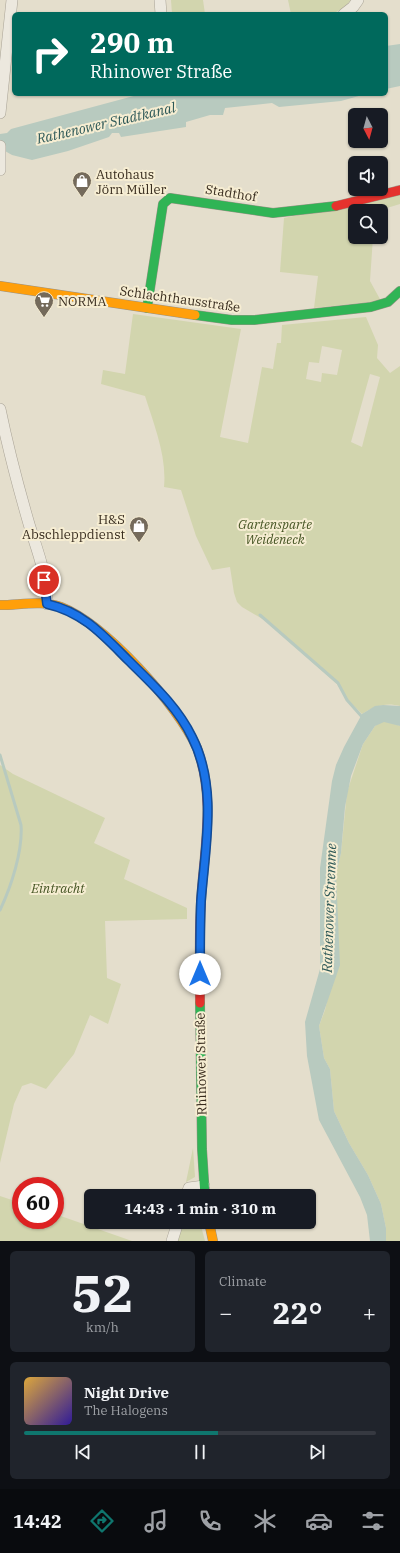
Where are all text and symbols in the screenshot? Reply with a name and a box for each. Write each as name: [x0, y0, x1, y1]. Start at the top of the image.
text: 290 m: [90, 24, 174, 61]
icon: right: [24, 28, 76, 80]
text: Rhinower Straße: [90, 60, 232, 83]
water label: Rathenower Stadtkanal: [34, 98, 178, 148]
north arrow: [348, 108, 388, 148]
map controls: [348, 108, 388, 244]
button: sound: [348, 156, 388, 196]
place label: Autohaus Jörn Müller: [96, 166, 166, 198]
shop icon: Autohaus Jörn Müller: [71, 170, 93, 198]
street label: Stadthof: [204, 181, 259, 206]
button: search: [348, 204, 388, 244]
street label: Schlachthausstraße: [119, 282, 241, 316]
supermarket icon: NORMA: [33, 290, 55, 318]
place label: NORMA: [58, 293, 106, 310]
place label: H&S Abschleppdienst: [22, 511, 125, 543]
shop icon: H&S Abschleppdienst: [128, 515, 150, 543]
park label: Gartensparte Weideneck: [238, 516, 312, 548]
pin: [27, 563, 61, 597]
icon: arrive: [33, 569, 55, 591]
water label: Rathenower Stremme: [318, 842, 340, 974]
park label: Eintracht: [30, 880, 85, 897]
position arrow: [179, 953, 221, 995]
street label: Rhinower Straße: [192, 1013, 210, 1115]
speed limit sign: 60: [12, 1177, 64, 1229]
text: 14:43 · 1 min · 310 m: [124, 1199, 276, 1218]
text: 52: [71, 1259, 134, 1326]
text: Climate: [219, 1273, 266, 1290]
text: 22°: [272, 1293, 323, 1332]
text: −: [219, 1298, 232, 1327]
text: +: [363, 1298, 376, 1327]
text: km/h: [86, 1319, 119, 1336]
text: Night Drive: [84, 1383, 169, 1402]
text: The Halogens: [84, 1402, 168, 1419]
icon: previous: [72, 1441, 94, 1463]
icon: pause: [189, 1441, 211, 1463]
icon: next: [306, 1441, 328, 1463]
icon: directions: [88, 1507, 116, 1535]
icon: music: [142, 1507, 170, 1535]
icon: phone: [196, 1507, 224, 1535]
icon: climate: [251, 1507, 279, 1535]
icon: car: [305, 1507, 333, 1535]
icon: filters: [359, 1507, 387, 1535]
text: 14:42: [13, 1510, 62, 1533]

